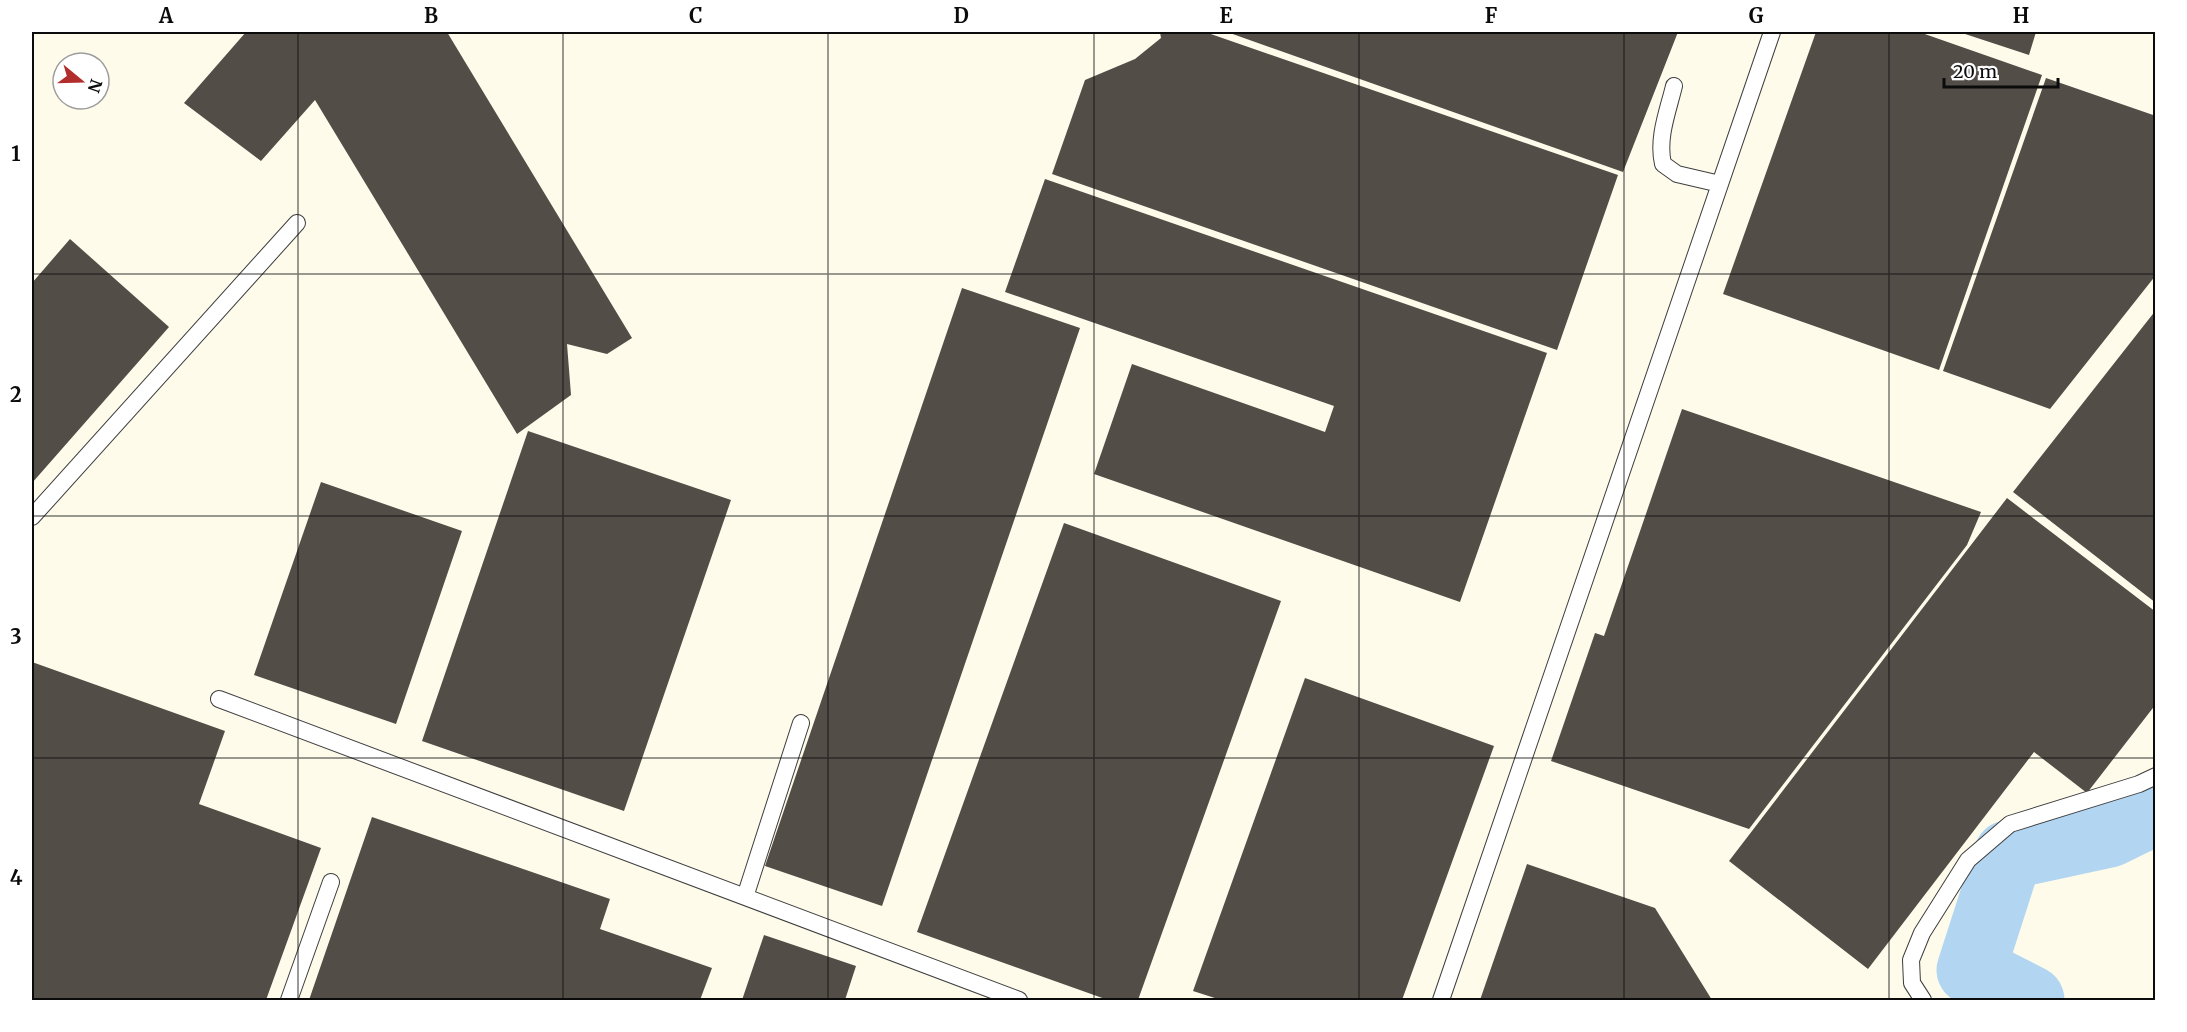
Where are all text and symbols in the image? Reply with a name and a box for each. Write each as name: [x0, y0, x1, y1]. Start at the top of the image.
text: A: [158, 3, 174, 28]
text: B: [424, 3, 438, 28]
text: C: [689, 3, 703, 28]
text: D: [953, 3, 969, 28]
text: E: [1219, 3, 1233, 28]
text: F: [1485, 3, 1498, 28]
text: G: [1749, 3, 1764, 28]
text: H: [2013, 3, 2029, 28]
north arrow: [51, 51, 111, 111]
scale bar: [1944, 51, 2058, 89]
text: 20 m: [1953, 60, 1997, 83]
text: N: [84, 77, 107, 95]
text: 1: [11, 141, 21, 166]
text: 2: [10, 382, 22, 407]
text: 3: [10, 624, 22, 649]
text: 4: [10, 865, 23, 890]

